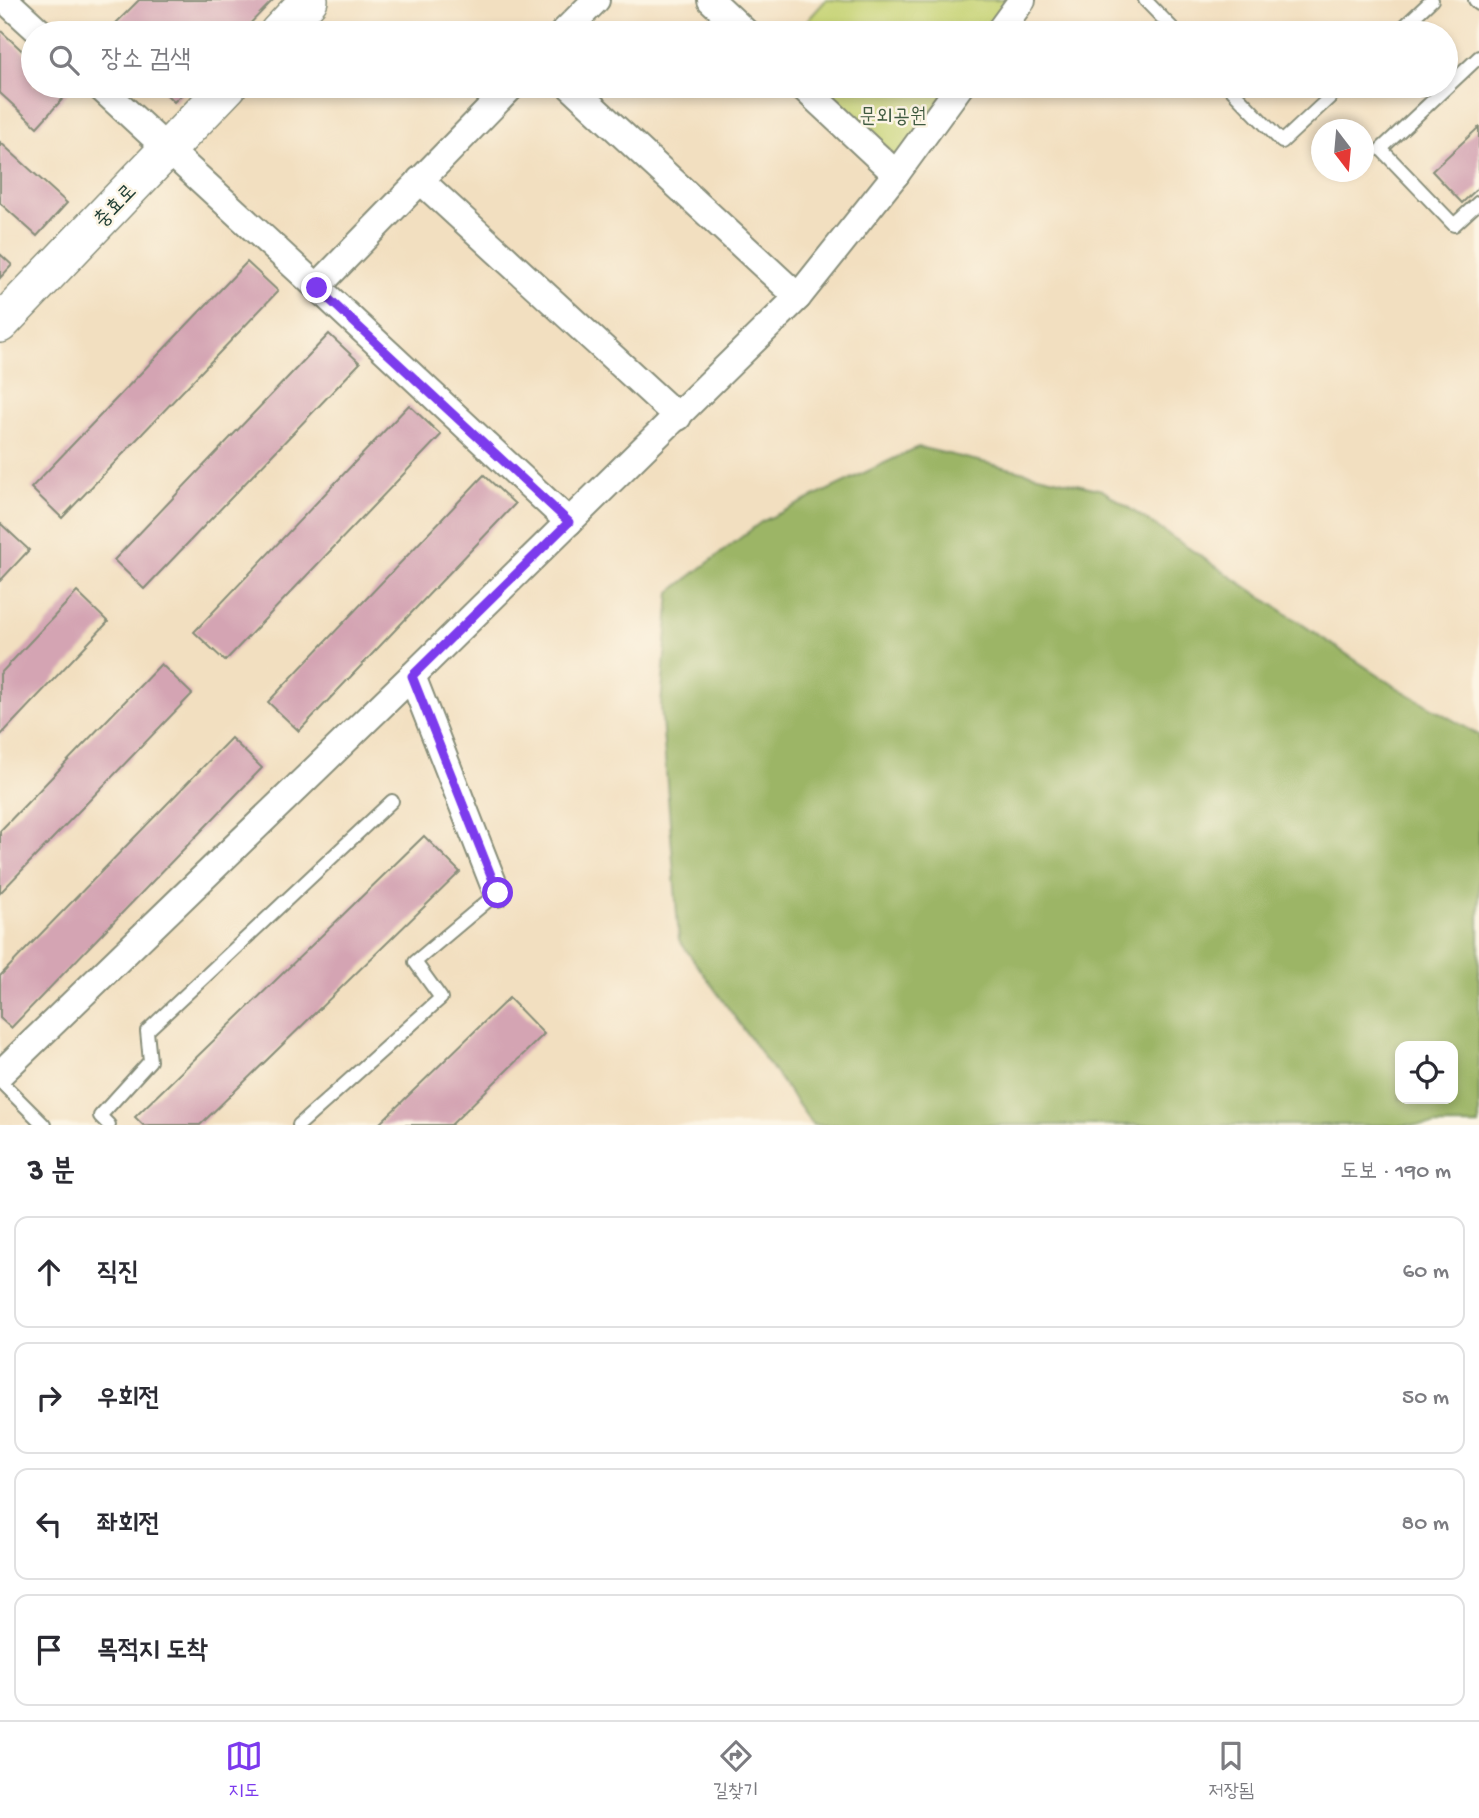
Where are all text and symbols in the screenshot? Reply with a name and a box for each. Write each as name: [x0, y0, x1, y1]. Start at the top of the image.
search box: [21, 21, 1458, 98]
icon: search: [45, 41, 83, 79]
text: 장소 검색: [101, 46, 191, 77]
park label: 문외공원: [859, 106, 927, 131]
north arrow: [1311, 119, 1374, 182]
street label: 충효로: [90, 181, 143, 234]
route end: [301, 272, 332, 303]
route start: [482, 877, 513, 908]
map controls: [1395, 1041, 1458, 1104]
button: locate: [1395, 1041, 1458, 1104]
text: 3 분: [28, 1156, 75, 1191]
text: 도보 · 190 m: [1340, 1159, 1451, 1186]
icon: ahead: [30, 1253, 68, 1291]
text: 직진: [97, 1259, 139, 1290]
text: 60 m: [1403, 1259, 1449, 1286]
icon: right: [30, 1379, 68, 1417]
text: 우회전: [97, 1385, 160, 1416]
text: 50 m: [1402, 1385, 1449, 1412]
icon: left: [30, 1505, 68, 1543]
text: 좌회전: [97, 1511, 160, 1542]
text: 80 m: [1402, 1511, 1449, 1538]
icon: arrive: [30, 1631, 68, 1669]
text: 목적지 도착: [97, 1637, 208, 1668]
tab: 지도: [225, 1737, 263, 1804]
tab: 길찾기: [713, 1737, 759, 1804]
tab: 저장됨: [1208, 1737, 1254, 1804]

